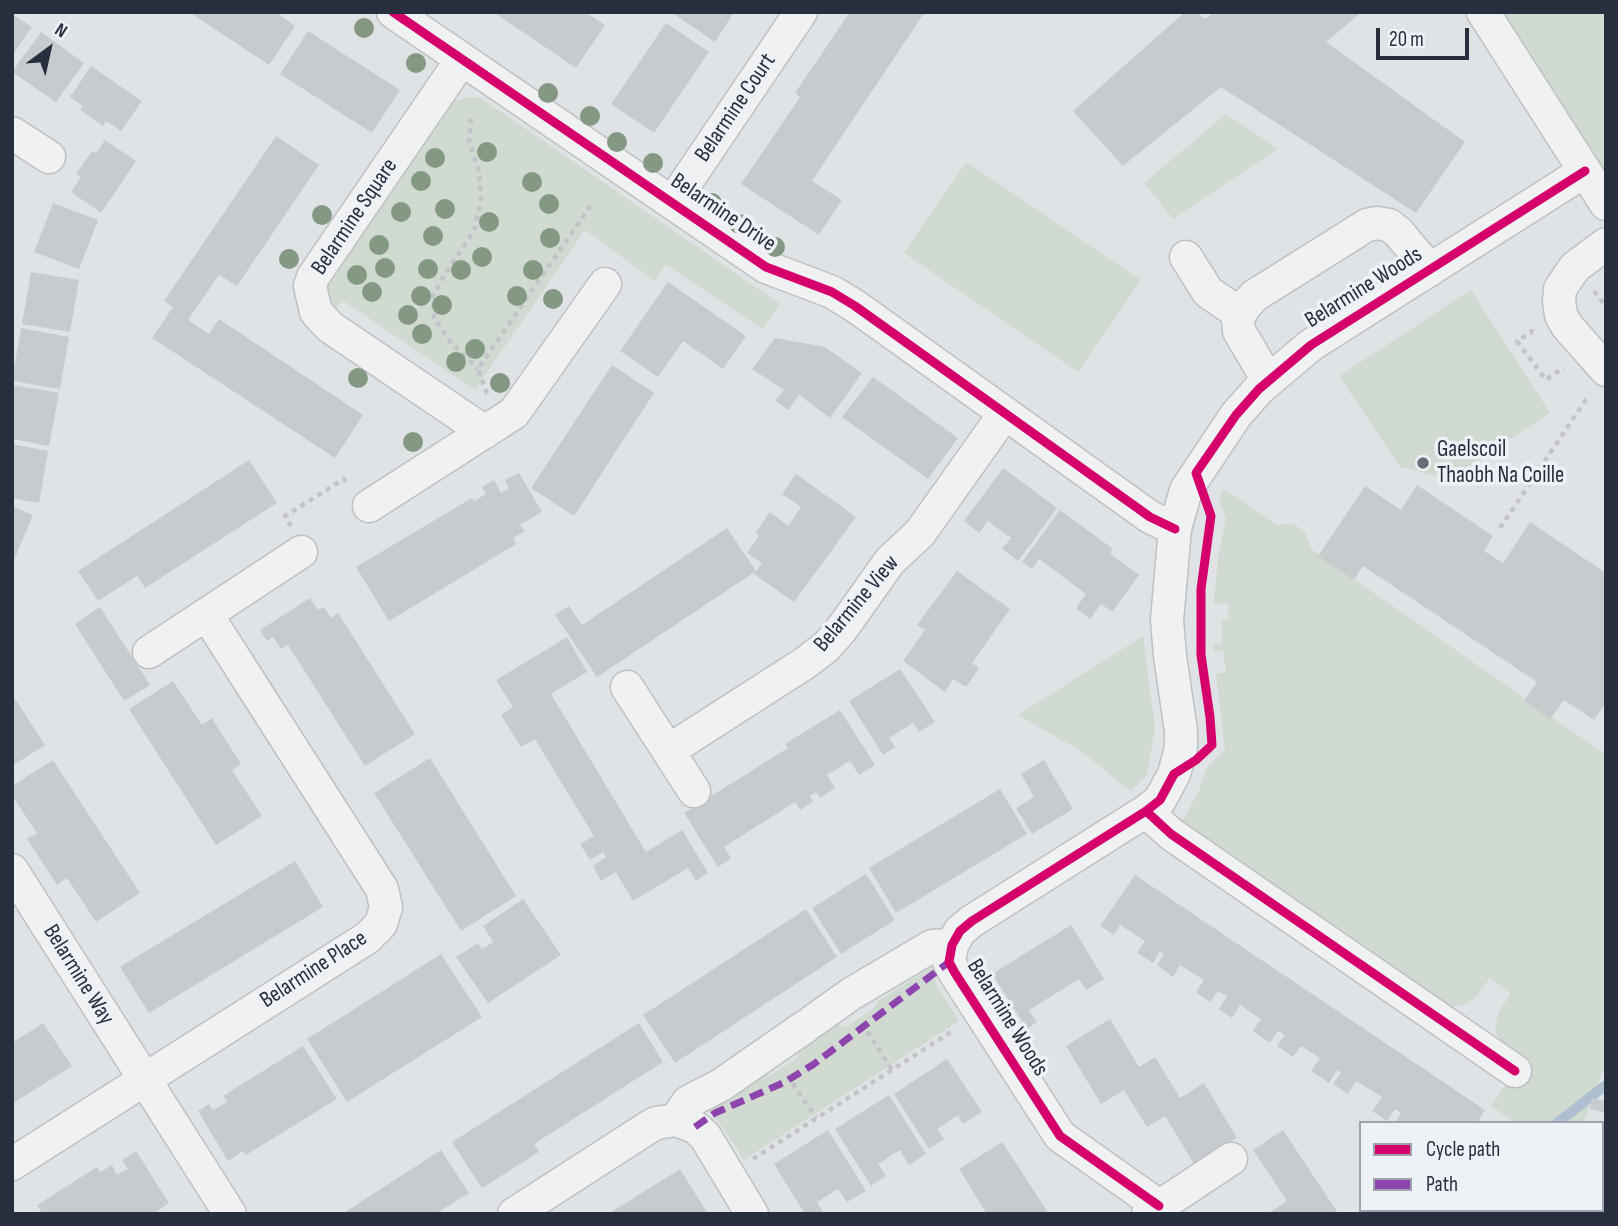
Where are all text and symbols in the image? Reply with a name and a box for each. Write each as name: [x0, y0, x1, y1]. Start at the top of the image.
north arrow: [14, 14, 84, 84]
scale bar: [1380, 14, 1473, 58]
text: N: [50, 19, 71, 43]
text: 20 m: [1389, 27, 1424, 52]
street label: Belarmine Court: [690, 48, 782, 168]
street label: Belarmine Square: [306, 154, 404, 280]
street label: Belarmine Drive: [665, 168, 781, 258]
street label: Belarmine Woods: [1300, 241, 1428, 335]
place label: Gaelscoil Thaobh Na Coille: [1437, 436, 1564, 490]
marker: Gaelscoil Thaobh Na Coille: [1415, 455, 1431, 471]
street label: Belarmine View: [809, 550, 905, 658]
street label: Belarmine Way: [36, 920, 120, 1030]
street label: Belarmine Place: [255, 925, 373, 1015]
street label: Belarmine Woods: [960, 954, 1054, 1082]
legend: [1359, 1121, 1604, 1212]
text: Cycle path: [1426, 1137, 1500, 1162]
text: Path: [1426, 1172, 1458, 1197]

